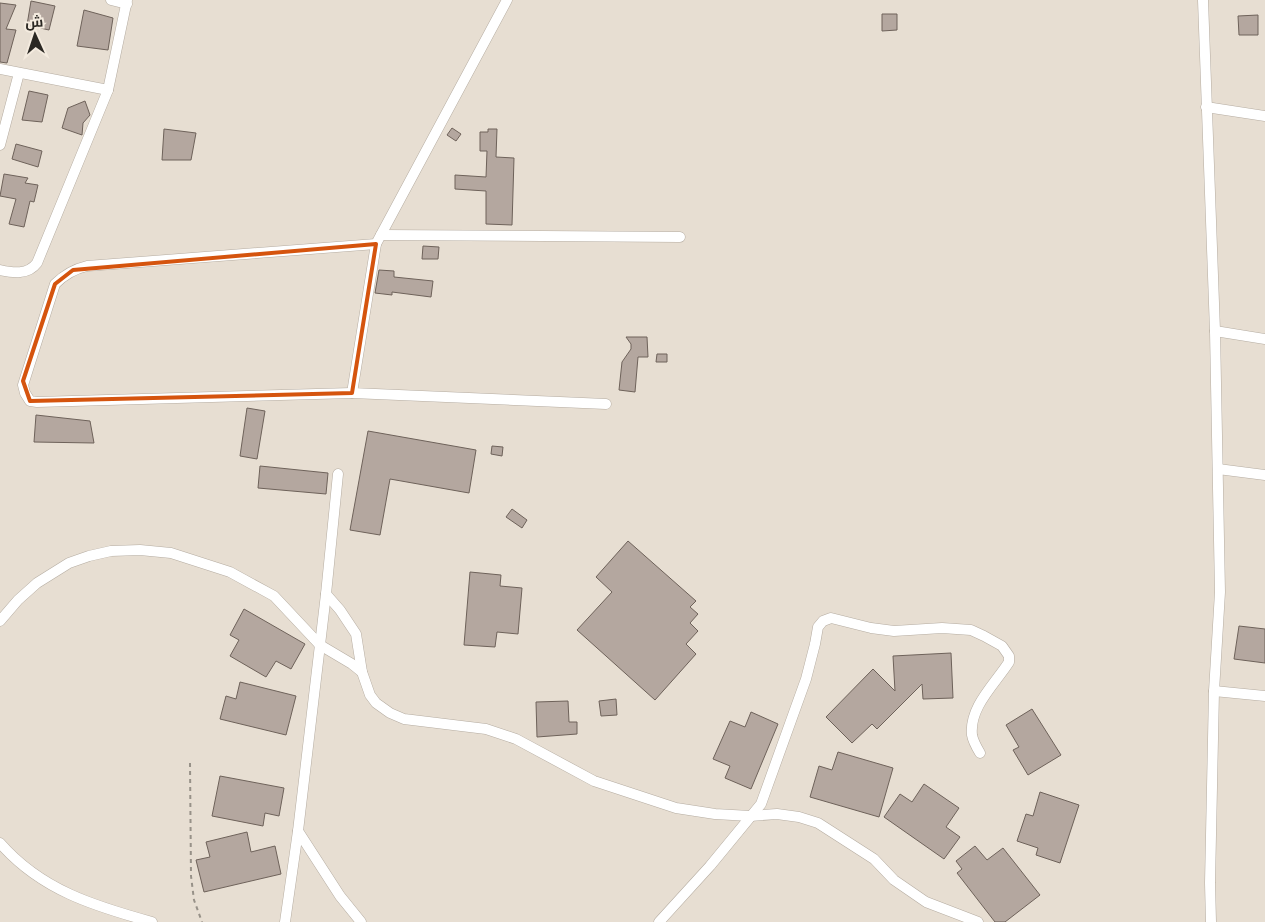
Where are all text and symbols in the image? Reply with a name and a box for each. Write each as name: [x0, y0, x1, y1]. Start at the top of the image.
north arrow: [10, 10, 60, 60]
text: ش: [25, 13, 44, 31]

